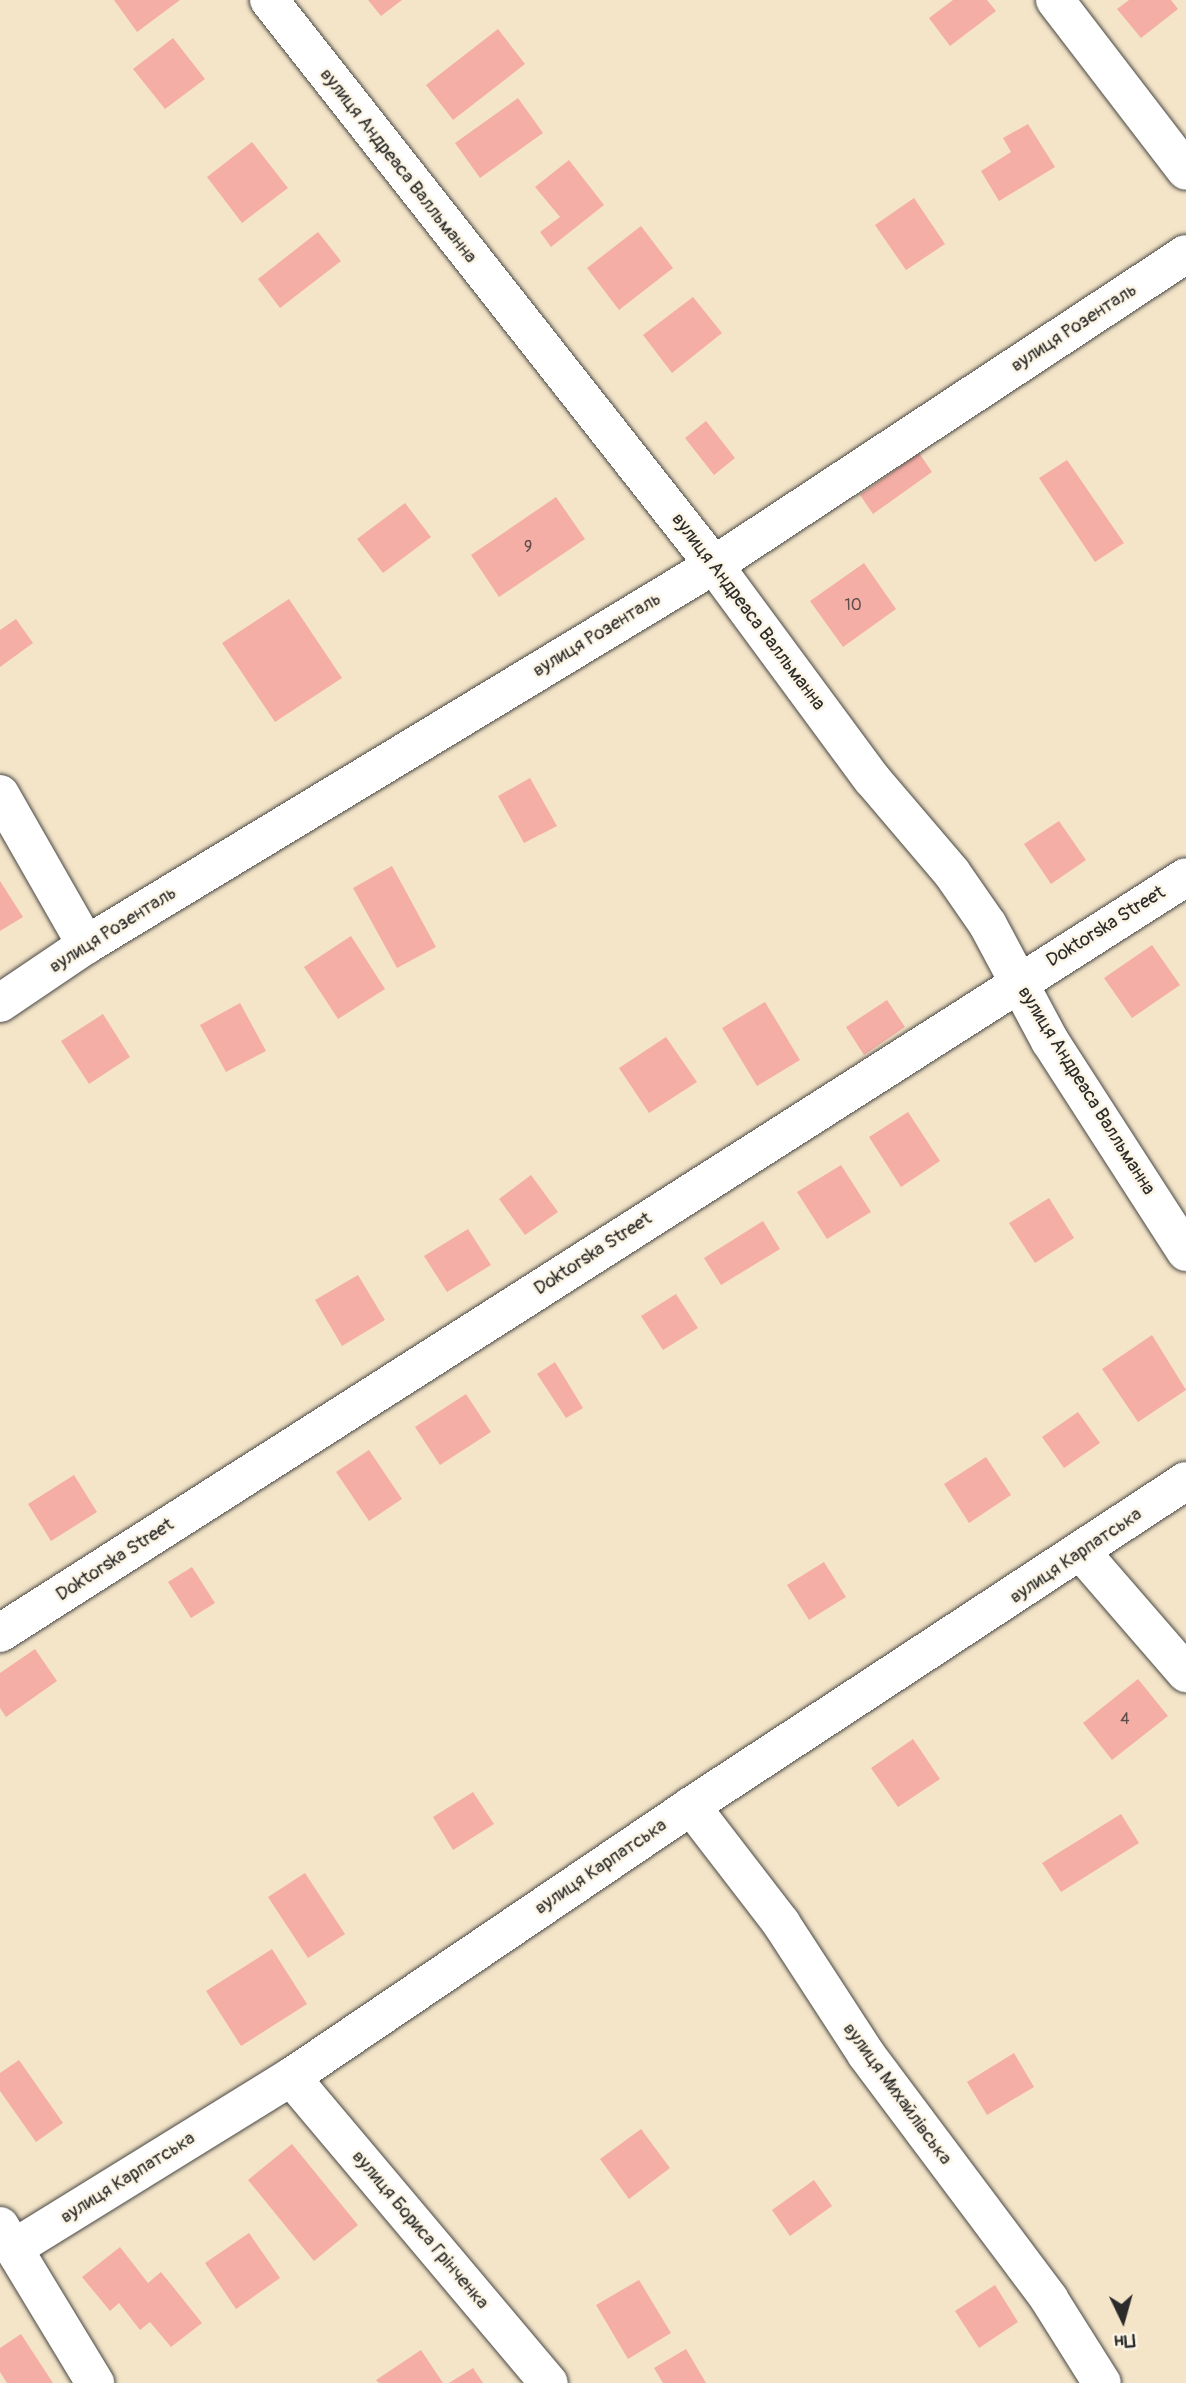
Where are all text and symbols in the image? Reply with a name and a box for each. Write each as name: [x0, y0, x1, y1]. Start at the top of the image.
street label: вулиця Андреаса Валльманна: [315, 64, 481, 268]
street label: вулиця Розенталь: [1007, 279, 1141, 377]
street label: вулиця Андреаса Валльманна: [666, 509, 830, 715]
house number: 9: [524, 537, 532, 557]
street label: вулиця Розенталь: [529, 588, 665, 682]
house number: 10: [844, 595, 862, 615]
street label: Doktorska Street: [1042, 881, 1170, 973]
street label: вулиця Розенталь: [45, 882, 181, 978]
street label: вулиця Андреаса Валльманна: [1012, 983, 1160, 1199]
street label: Doktorska Street: [530, 1208, 656, 1300]
street label: вулиця Карпатська: [1006, 1503, 1146, 1609]
street label: Doktorska Street: [52, 1514, 178, 1606]
house number: 4: [1120, 1709, 1130, 1729]
street label: вулиця Карпатська: [531, 1814, 671, 1920]
street label: вулиця Михайлівська: [838, 2018, 956, 2170]
street label: вулиця Карпатська: [56, 2127, 200, 2229]
street label: вулиця Бориса Грінченка: [347, 2146, 493, 2314]
north arrow: [1088, 2285, 1158, 2355]
text: Пн: [1113, 2328, 1136, 2354]

